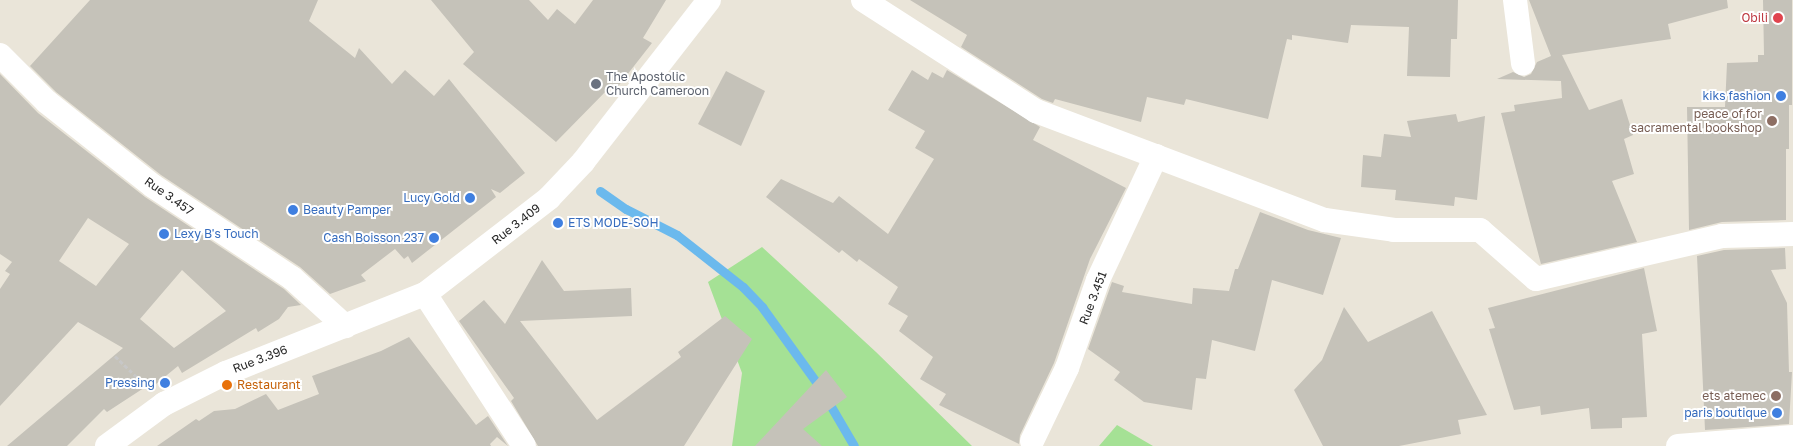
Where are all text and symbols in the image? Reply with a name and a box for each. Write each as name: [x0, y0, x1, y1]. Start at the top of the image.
place label: Obili: [1741, 11, 1768, 25]
marker: Obili: [1772, 12, 1784, 24]
place label: The Apostolic Church Cameroon: [606, 70, 709, 98]
marker: The Apostolic Church Cameroon: [590, 78, 602, 90]
place label: kiks fashion: [1702, 89, 1771, 103]
marker: kiks fashion: [1775, 90, 1787, 102]
place label: peace of for sacramental bookshop: [1631, 107, 1762, 135]
marker: peace of for sacramental bookshop: [1766, 115, 1778, 127]
street label: Rue 3.457: [142, 174, 196, 218]
place label: Lucy Gold: [403, 191, 460, 205]
marker: Lucy Gold: [464, 192, 476, 204]
street label: Rue 3.409: [489, 201, 543, 247]
place label: Beauty Pamper: [303, 203, 391, 217]
marker: Beauty Pamper: [287, 204, 299, 216]
place label: ETS MODE-SOH: [568, 216, 659, 230]
marker: ETS MODE-SOH: [552, 217, 564, 229]
place label: Lexy B's Touch: [174, 227, 259, 241]
marker: Lexy B's Touch: [158, 228, 170, 240]
place label: Cash Boisson 237: [323, 231, 424, 245]
marker: Cash Boisson 237: [428, 232, 440, 244]
street label: Rue 3.451: [1076, 269, 1110, 327]
street label: Rue 3.396: [231, 342, 289, 376]
place label: Pressing: [105, 376, 155, 390]
marker: Pressing: [159, 377, 171, 389]
place label: Restaurant: [237, 378, 301, 392]
marker: Restaurant: [221, 379, 233, 391]
place label: ets atemec: [1702, 389, 1766, 403]
marker: ets atemec: [1770, 390, 1782, 402]
place label: paris boutique: [1684, 406, 1767, 420]
marker: paris boutique: [1771, 407, 1783, 419]

